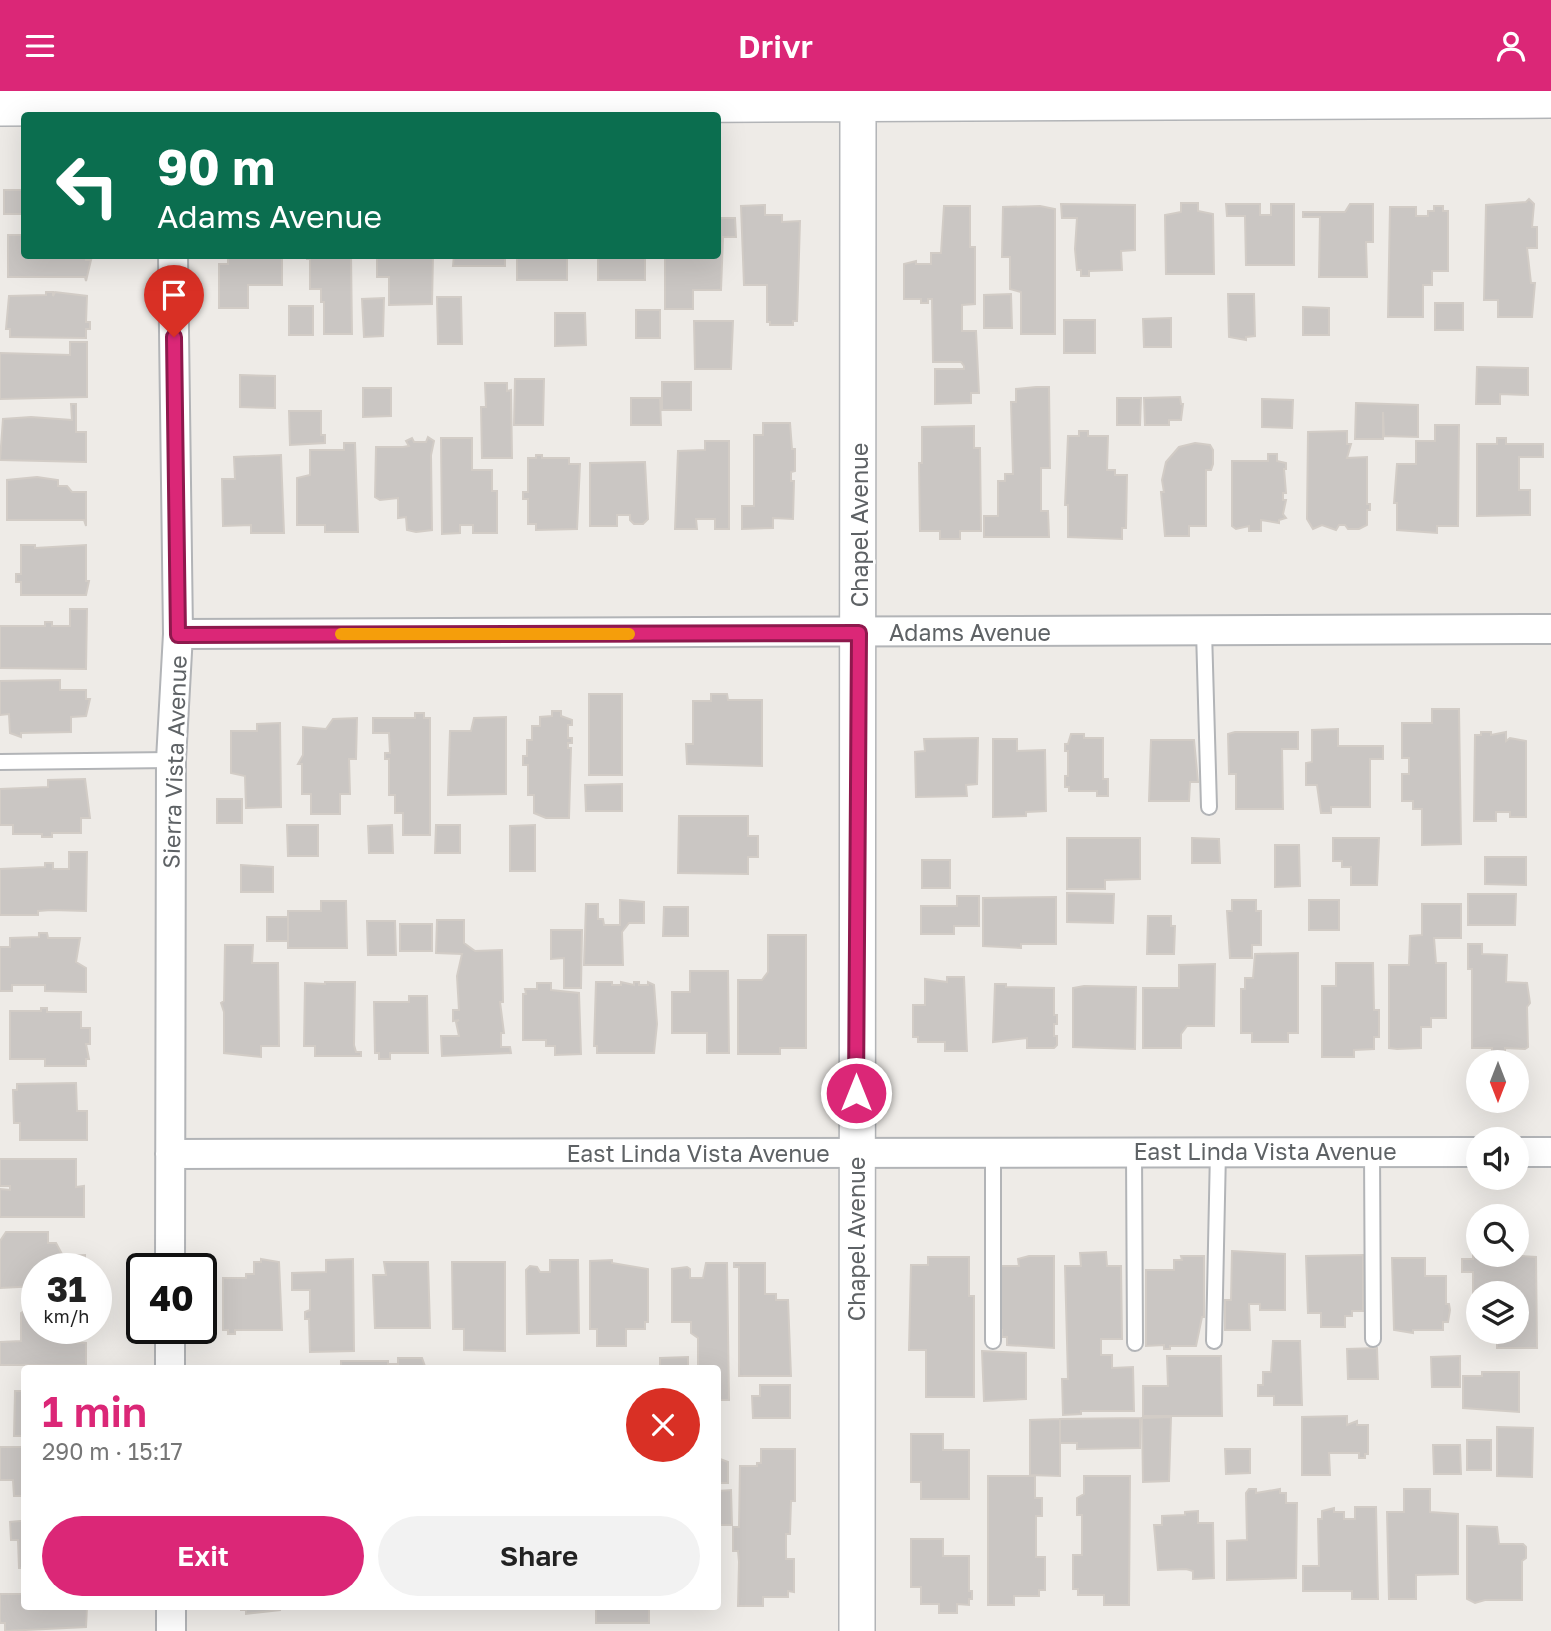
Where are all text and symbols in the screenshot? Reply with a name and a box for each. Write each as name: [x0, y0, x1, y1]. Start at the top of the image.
icon: menu: [21, 27, 59, 65]
text: Drivr: [738, 27, 813, 65]
icon: person: [1492, 27, 1530, 65]
text: 90 m: [157, 137, 275, 196]
icon: left: [42, 140, 133, 231]
text: Adams Avenue: [157, 197, 382, 235]
pin: [144, 265, 204, 337]
icon: arrive: [155, 276, 193, 314]
street label: Chapel Avenue: [845, 443, 873, 607]
street label: Adams Avenue: [889, 618, 1051, 646]
street label: Sierra Vista Avenue: [156, 655, 192, 869]
north arrow: [1466, 1050, 1530, 1113]
map controls: [1466, 1050, 1529, 1344]
position arrow: [819, 1056, 893, 1130]
button: sound: [1466, 1127, 1529, 1190]
street label: East Linda Vista Avenue: [1133, 1137, 1397, 1165]
street label: East Linda Vista Avenue: [566, 1139, 830, 1167]
street label: Chapel Avenue: [842, 1157, 870, 1321]
button: search: [1466, 1204, 1529, 1267]
speed limit sign: 40: [126, 1253, 217, 1344]
text: 31: [47, 1268, 86, 1310]
button: layers: [1466, 1281, 1529, 1344]
text: km/h: [44, 1305, 89, 1327]
text: 1 min: [42, 1386, 147, 1436]
button: close: [626, 1388, 700, 1462]
text: 290 m · 15:17: [42, 1437, 183, 1465]
button: Exit: [42, 1516, 364, 1596]
button: Share: [378, 1516, 700, 1596]

